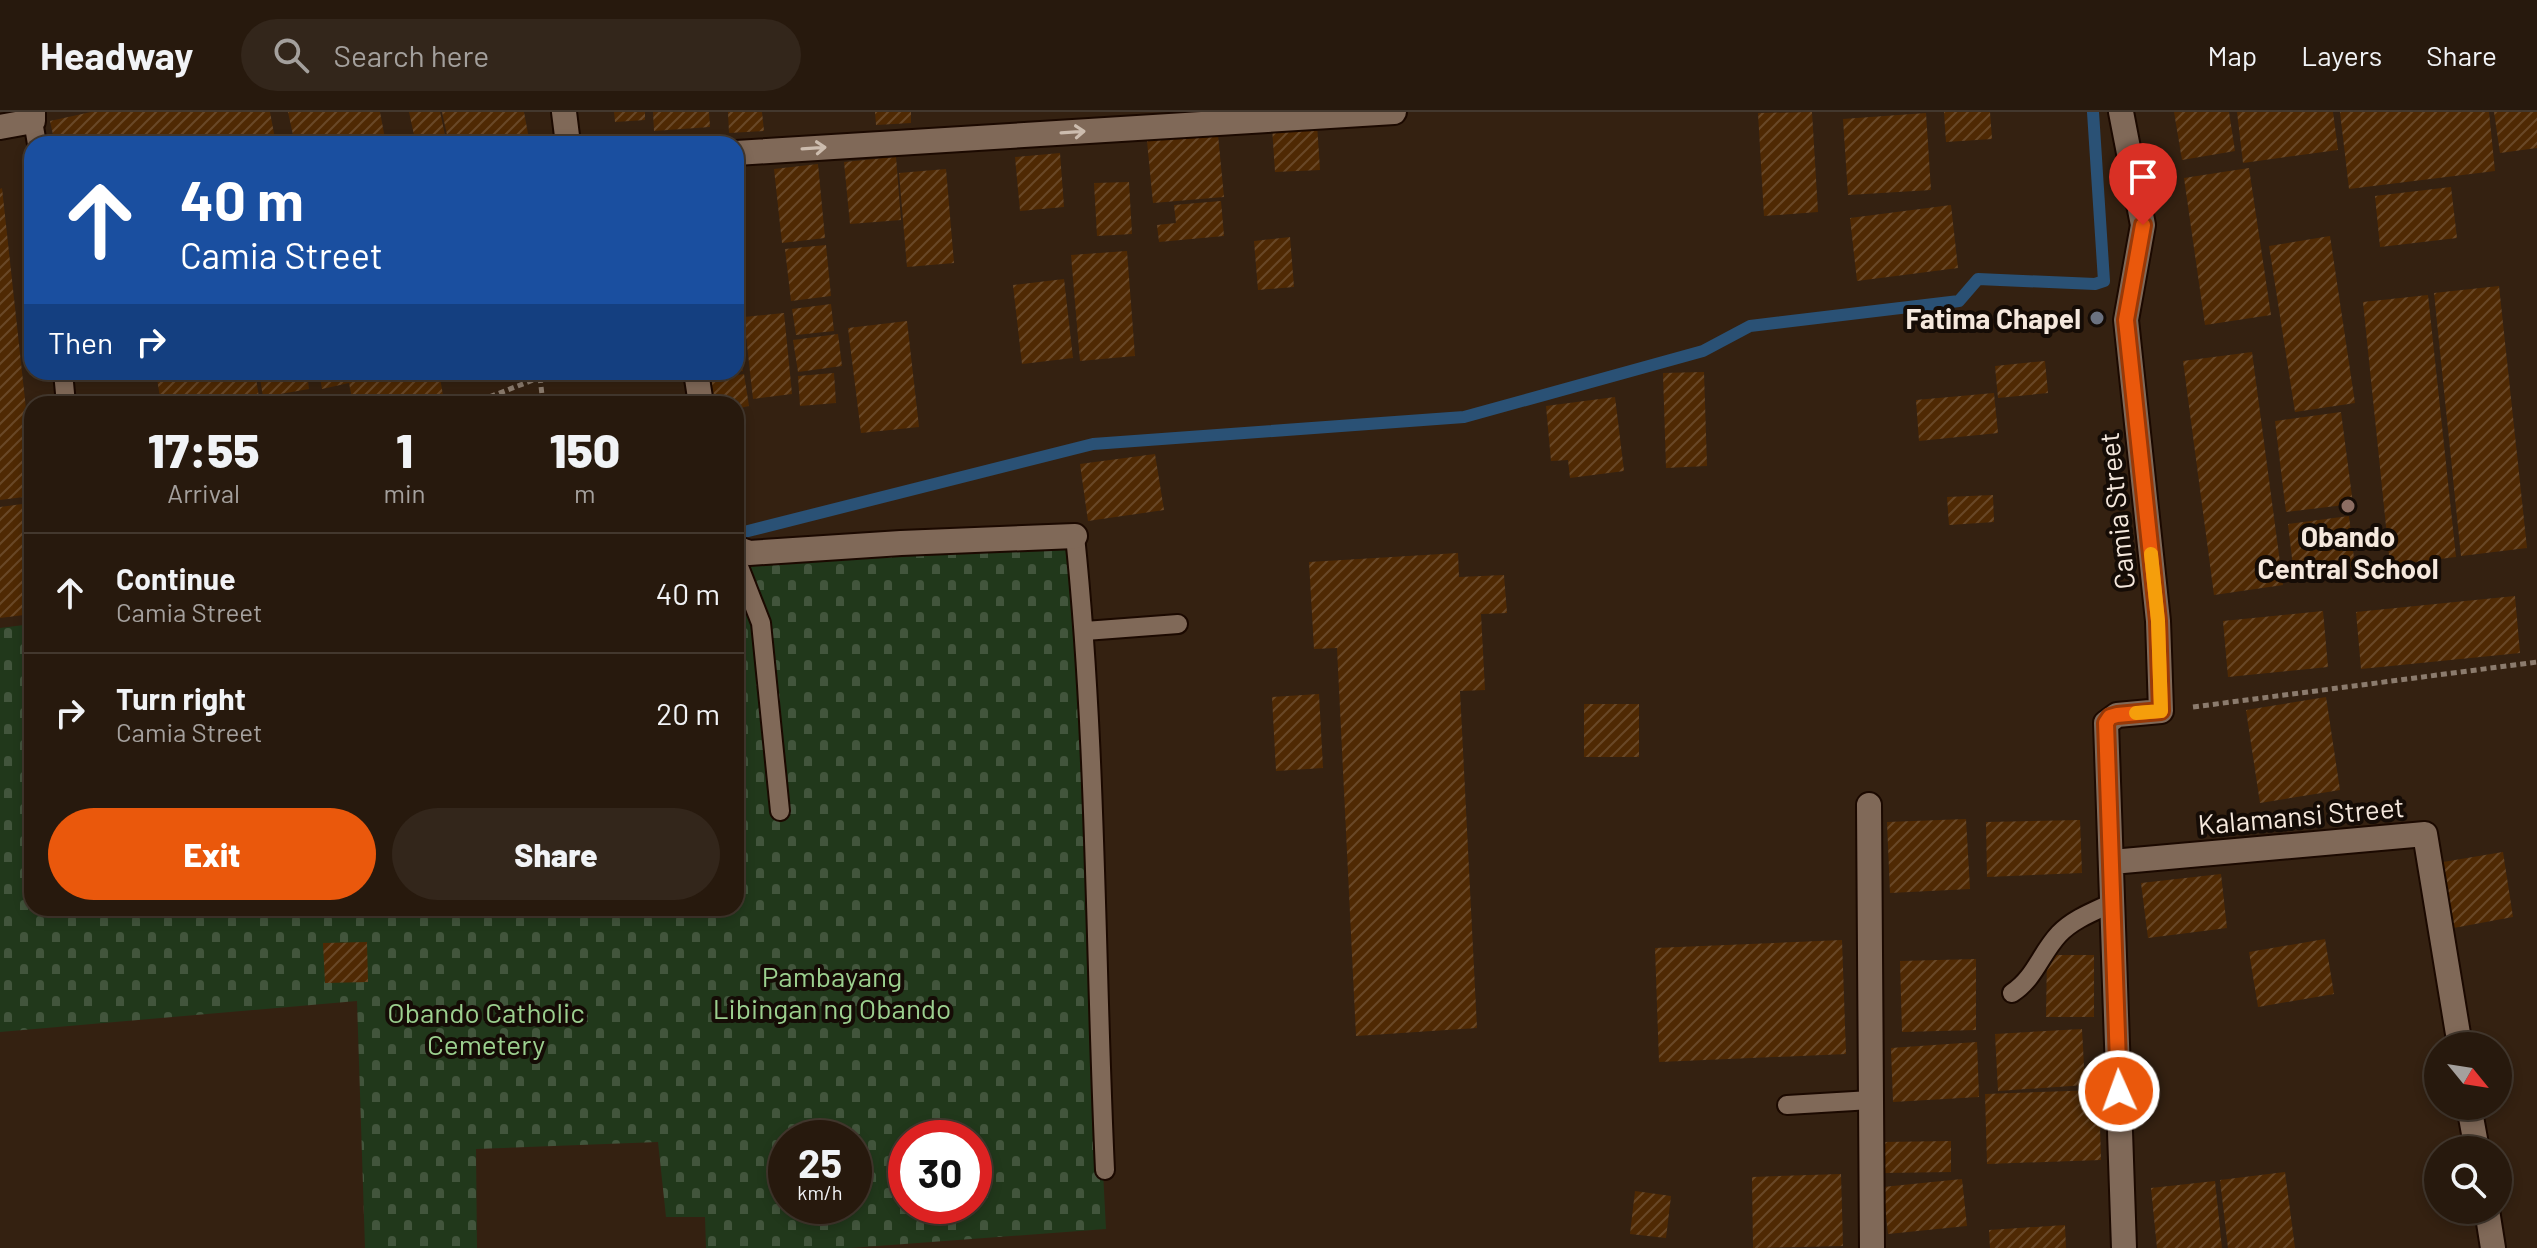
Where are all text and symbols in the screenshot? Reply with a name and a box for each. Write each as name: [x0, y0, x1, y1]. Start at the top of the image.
search box: [241, 19, 801, 91]
text: Headway: [40, 32, 193, 78]
icon: search: [269, 33, 313, 77]
text: Search here: [333, 37, 489, 73]
text: Map: [2207, 38, 2257, 72]
text: Layers: [2301, 38, 2382, 72]
text: Share: [2426, 38, 2497, 72]
one-way arrow: [1059, 124, 1086, 139]
one-way arrow: [800, 140, 827, 155]
pin: [2109, 143, 2177, 225]
icon: arrive: [2121, 155, 2165, 199]
text: 40 m: [180, 165, 304, 232]
icon: ahead: [48, 168, 152, 272]
text: Camia Street: [180, 233, 383, 276]
place label: Fatima Chapel: [1906, 301, 2081, 335]
marker: Fatima Chapel: [2088, 309, 2106, 327]
icon: right: [129, 320, 173, 364]
text: Then: [48, 324, 113, 360]
text: 17:55: [148, 420, 260, 478]
text: 1: [396, 420, 413, 478]
text: 150: [549, 420, 620, 478]
street label: Camia Street: [2091, 431, 2141, 591]
text: Arrival: [167, 477, 240, 508]
text: min: [383, 477, 426, 508]
text: m: [574, 477, 596, 508]
marker: Obando Central School: [2339, 497, 2357, 515]
place label: Obando Central School: [2258, 519, 2438, 585]
text: Continue: [116, 560, 236, 596]
icon: ahead: [48, 571, 92, 615]
text: 40 m: [656, 575, 720, 611]
text: Camia Street: [116, 596, 262, 627]
text: Turn right: [116, 680, 246, 716]
icon: right: [48, 691, 92, 735]
text: 20 m: [656, 695, 720, 731]
text: Camia Street: [116, 716, 262, 747]
street label: Kalamansi Street: [2196, 789, 2406, 841]
button: Exit: [48, 808, 376, 900]
button: Share: [392, 808, 720, 900]
park label: Pambayang Libingan ng Obando: [713, 959, 951, 1025]
park label: Obando Catholic Cemetery: [387, 995, 585, 1061]
north arrow: [2424, 1032, 2512, 1120]
map controls: [2424, 1032, 2512, 1224]
position arrow: [2077, 1049, 2161, 1133]
speed limit sign: 30: [888, 1120, 992, 1224]
button: search: [2424, 1136, 2512, 1224]
text: 25: [798, 1138, 842, 1186]
text: km/h: [797, 1180, 843, 1204]

